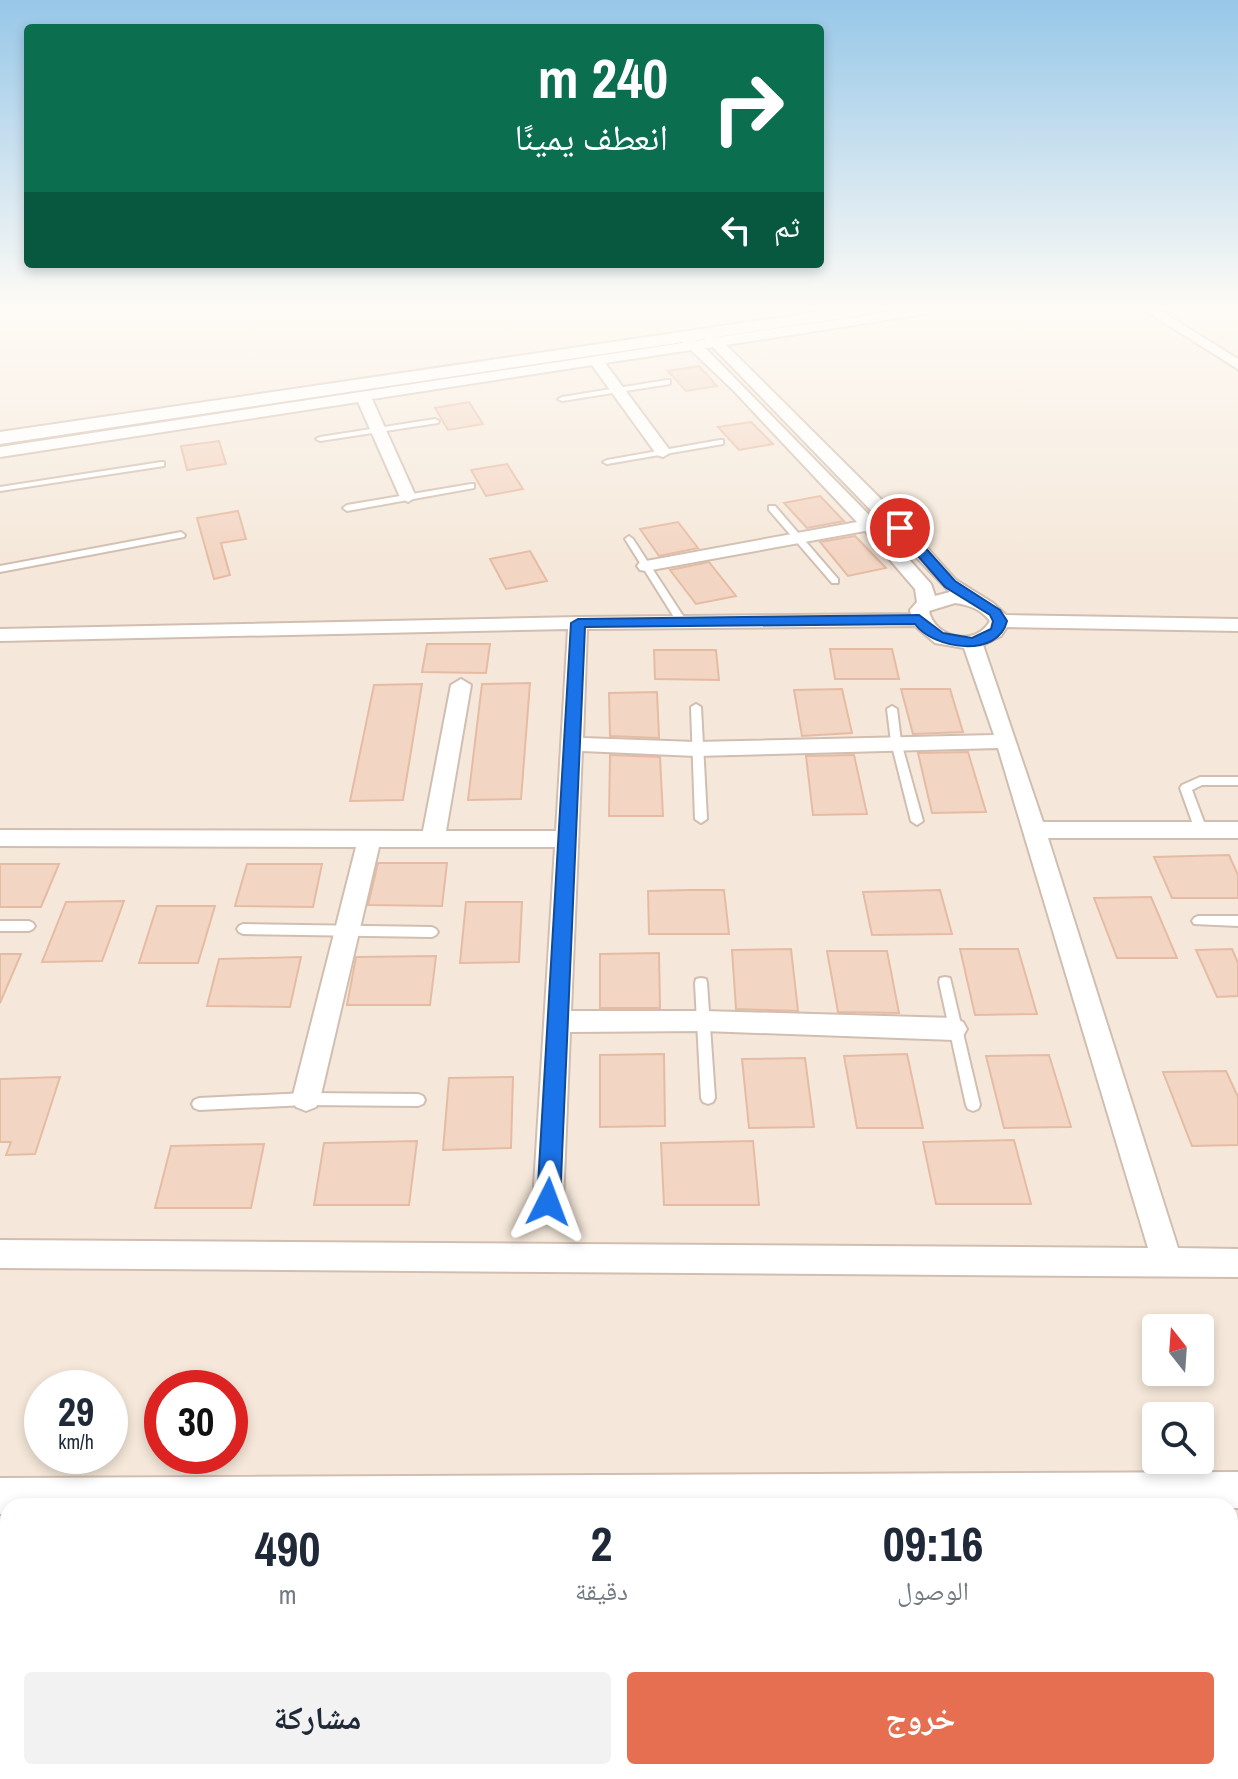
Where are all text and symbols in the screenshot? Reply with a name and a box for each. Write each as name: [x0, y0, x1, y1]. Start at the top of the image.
text: 240 m: [538, 40, 668, 115]
icon: right: [696, 56, 800, 160]
text: انعطف يمينًا: [515, 113, 668, 161]
text: ثم: [774, 206, 800, 246]
icon: left: [714, 208, 758, 252]
pin: [866, 494, 934, 562]
icon: arrive: [878, 506, 922, 550]
position arrow: [506, 1160, 590, 1244]
north arrow: [1142, 1314, 1214, 1386]
map controls: [1142, 1314, 1214, 1474]
speed limit sign: 30: [144, 1370, 248, 1474]
text: 29: [58, 1385, 94, 1438]
button: search: [1142, 1402, 1214, 1474]
text: km/h: [58, 1428, 94, 1455]
text: 2: [591, 1511, 612, 1576]
text: 09:16: [883, 1511, 983, 1576]
text: 490: [255, 1516, 320, 1581]
text: دقيقة: [575, 1573, 628, 1608]
text: الوصول: [897, 1573, 969, 1608]
text: m: [279, 1577, 296, 1612]
button: مشاركة: [24, 1672, 611, 1764]
button: خروج: [627, 1672, 1214, 1764]

